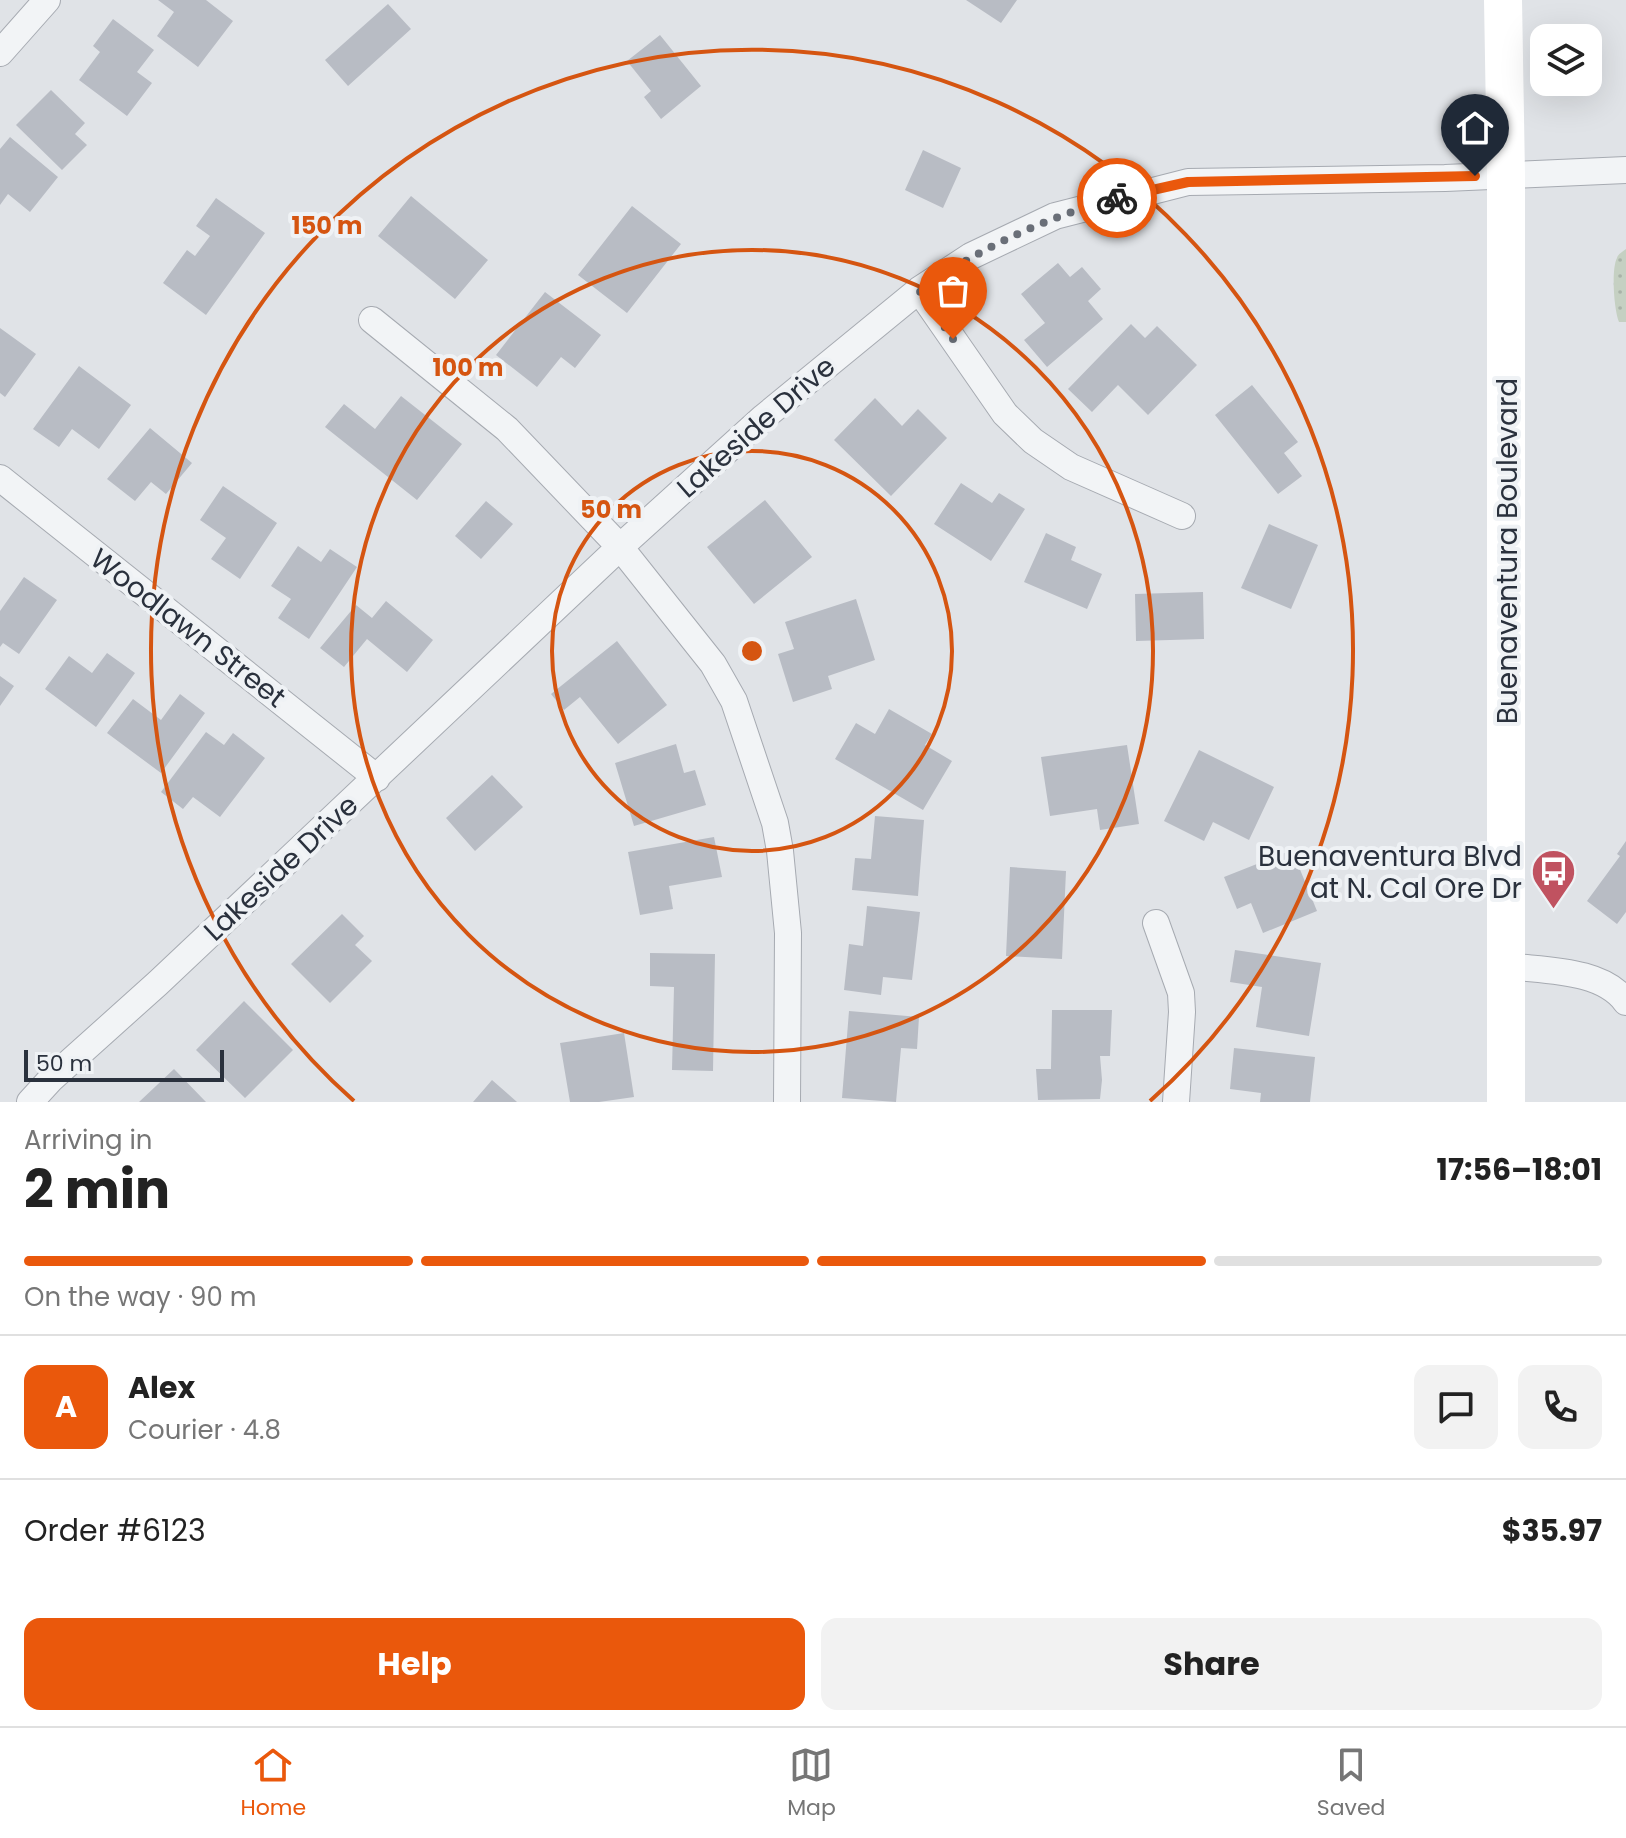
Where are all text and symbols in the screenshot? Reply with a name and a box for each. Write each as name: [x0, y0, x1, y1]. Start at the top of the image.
map controls: [1530, 24, 1602, 96]
button: layers: [1530, 24, 1602, 96]
pin: [1441, 94, 1509, 176]
icon: home: [1453, 106, 1497, 150]
courier: [1077, 158, 1157, 238]
icon: bike: [1095, 176, 1139, 220]
text: 150 m: [292, 209, 362, 242]
pin: [919, 257, 987, 339]
icon: bag: [931, 269, 975, 313]
street label: Lakeside Drive: [668, 347, 844, 507]
text: 100 m: [433, 351, 503, 384]
street label: Buenaventura Boulevard: [1488, 378, 1527, 724]
text: 50 m: [580, 493, 642, 526]
street label: Woodlawn Street: [82, 539, 294, 717]
centre of rings: [738, 637, 766, 665]
street label: Lakeside Drive: [195, 786, 367, 950]
place label: Buenaventura Blvd at N. Cal Ore Dr: [1258, 837, 1522, 908]
bus stop icon: Buenaventura Blvd at N. Cal Ore Dr: [1529, 848, 1577, 911]
scale bar: [24, 1046, 224, 1082]
text: 50 m: [36, 1048, 92, 1079]
text: Arriving in: [24, 1122, 153, 1158]
text: 17:56–18:01: [1437, 1148, 1602, 1191]
text: 2 min: [24, 1153, 170, 1226]
text: On the way · 90 m: [24, 1279, 257, 1315]
button: chat: [1414, 1365, 1498, 1449]
button: phone: [1518, 1365, 1602, 1449]
text: Alex: [128, 1366, 195, 1409]
text: A: [55, 1385, 77, 1428]
text: Courier · 4.8: [128, 1412, 281, 1448]
text: Order #6123: [24, 1509, 206, 1552]
text: $35.97: [1502, 1509, 1602, 1552]
button: Help: [24, 1618, 805, 1710]
button: Share: [821, 1618, 1602, 1710]
tab: Home: [241, 1743, 306, 1824]
tab: Map: [787, 1743, 836, 1824]
tab: Saved: [1317, 1743, 1385, 1824]

